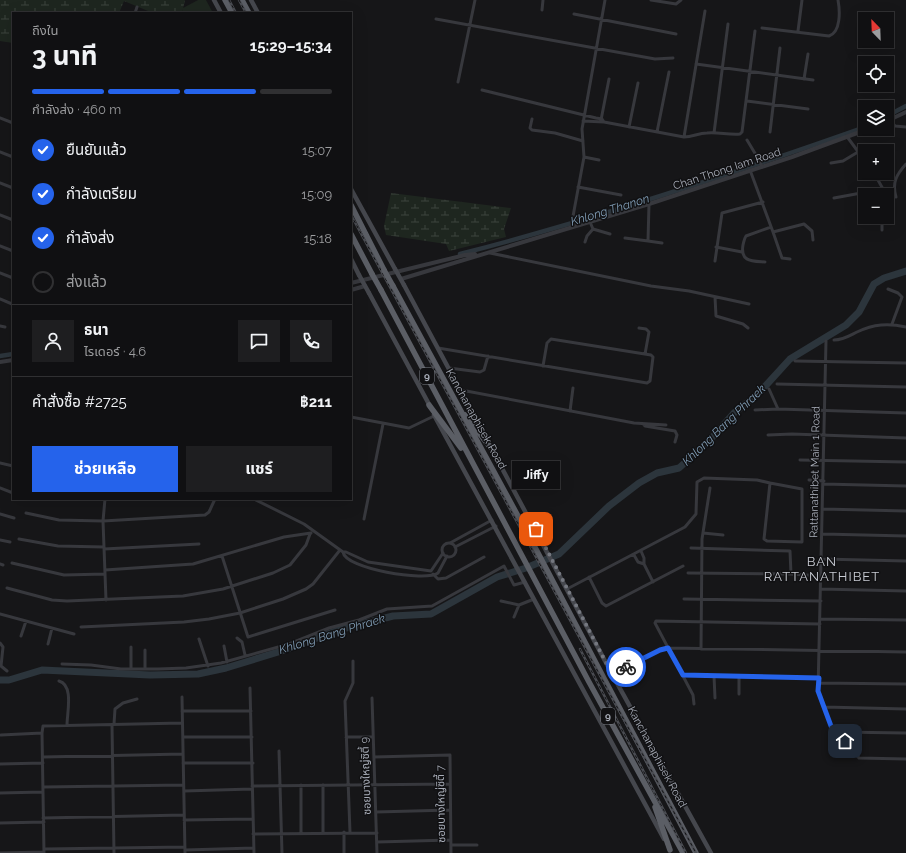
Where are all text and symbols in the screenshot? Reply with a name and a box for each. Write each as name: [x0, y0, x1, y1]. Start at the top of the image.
north arrow: [858, 12, 894, 48]
map controls: [858, 12, 894, 224]
text: ถึงใน: [32, 23, 58, 38]
text: 15:29–15:34: [250, 37, 332, 55]
text: 3 นาที: [32, 41, 98, 71]
button: locate: [858, 56, 894, 92]
button: layers: [858, 100, 894, 136]
text: กำลังส่ง · 460 m: [32, 102, 121, 117]
icon: check: [32, 139, 54, 161]
text: ยืนยันแล้ว: [66, 141, 127, 159]
text: 15:07: [302, 143, 332, 158]
button: +: [858, 144, 894, 180]
street label: Chan Thong Iam Road: [671, 145, 783, 193]
icon: check: [32, 183, 54, 205]
text: กำลังเตรียม: [66, 185, 137, 203]
text: 15:09: [301, 187, 332, 202]
button: −: [858, 188, 894, 224]
water label: Khlong Thanon: [569, 191, 651, 229]
icon: check: [32, 227, 54, 249]
text: กำลังส่ง: [66, 229, 114, 247]
text: 15:18: [304, 231, 332, 246]
text: ส่งแล้ว: [66, 273, 107, 291]
button: person: [32, 320, 74, 362]
button: chat: [238, 320, 280, 362]
button: phone: [290, 320, 332, 362]
text: ธนา: [84, 321, 109, 339]
text: ไรเดอร์ · 4.6: [84, 344, 146, 359]
street label: Kanchanaphisek Road: [443, 367, 509, 472]
road number: 9: [420, 368, 434, 384]
water label: Khlong Bang Phraek: [679, 381, 769, 468]
text: คำสั่งซื้อ #2725: [32, 393, 127, 411]
text: ฿211: [300, 393, 332, 411]
street label: Rattanathibet Main 1 Road: [807, 406, 823, 538]
button: ช่วยเหลือ: [32, 446, 178, 492]
button: แชร์: [186, 446, 332, 492]
callout: Jiffy: [512, 461, 560, 489]
text: Jiffy: [523, 467, 549, 482]
pin: [519, 512, 553, 546]
icon: bag: [525, 518, 547, 540]
district label: BAN RATTANATHIBET: [764, 554, 880, 584]
water label: Khlong Bang Phraek: [277, 611, 387, 657]
courier: [606, 647, 646, 687]
icon: bike: [615, 656, 637, 678]
street label: Kanchanaphisek Road: [625, 704, 689, 810]
road number: 9: [601, 708, 615, 724]
pin: [828, 724, 862, 758]
icon: home: [834, 730, 856, 752]
street label: ซอยบางใหญ่ซิตี้ 9: [356, 737, 374, 815]
street label: ซอยบางใหญ่ซิตี้ 7: [432, 765, 448, 843]

